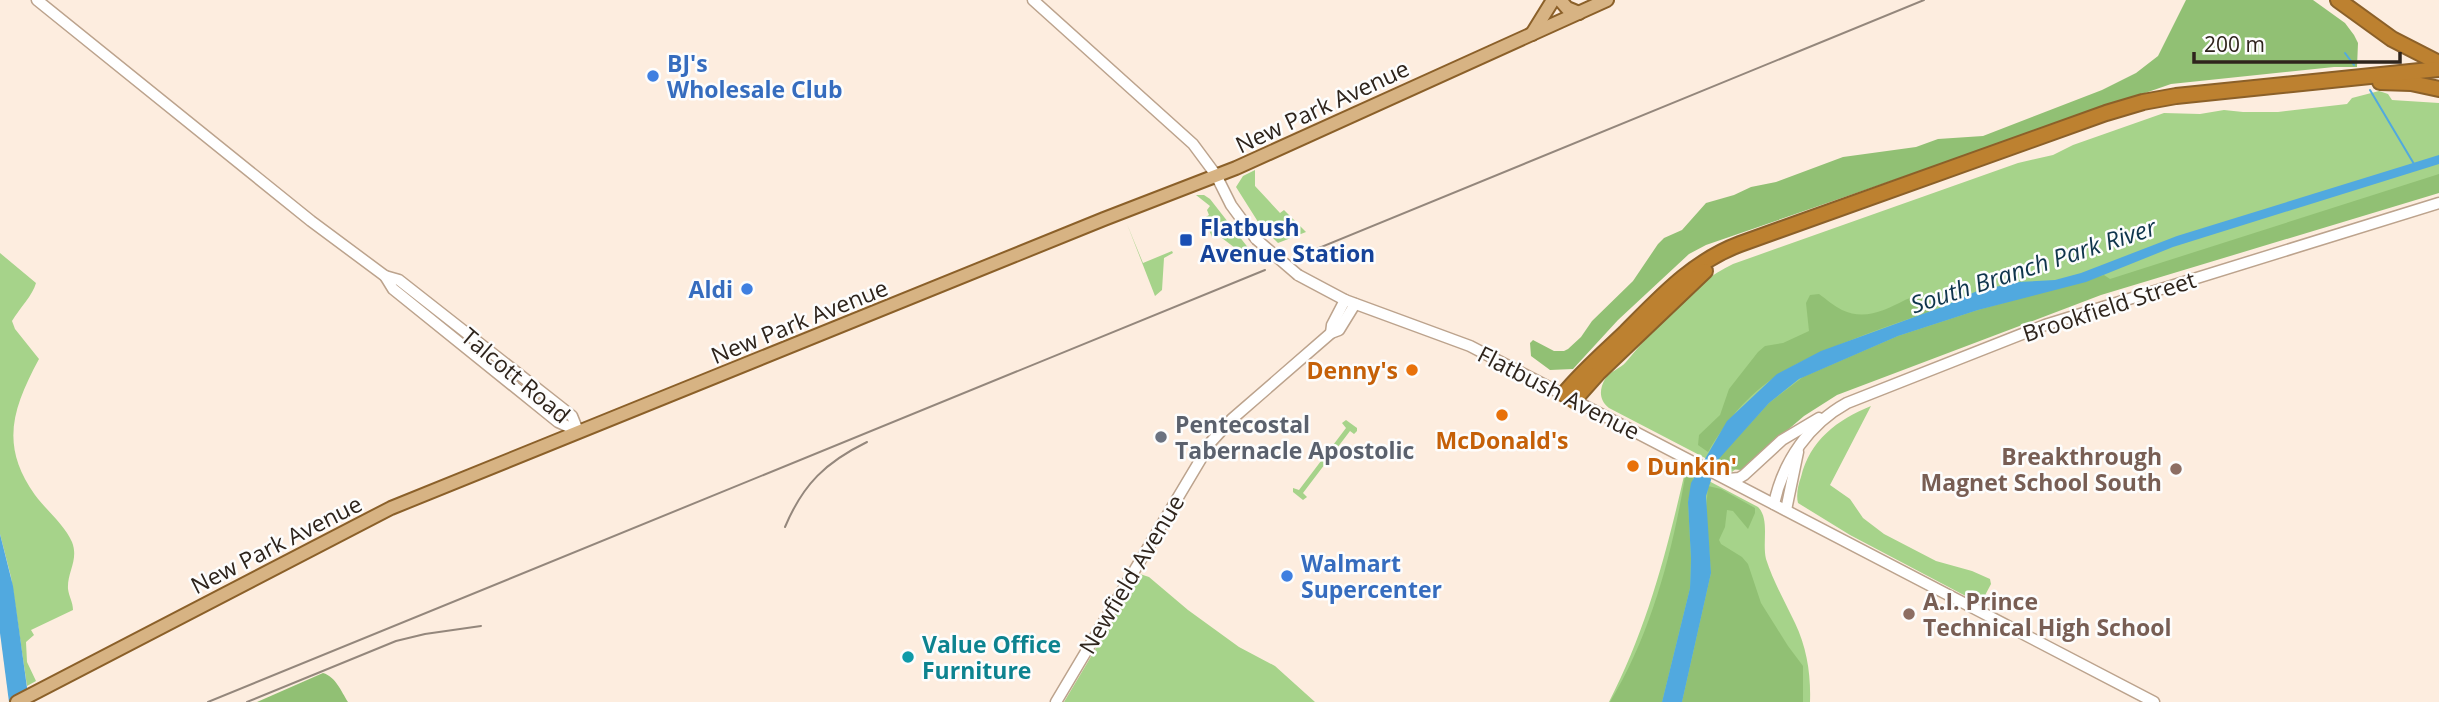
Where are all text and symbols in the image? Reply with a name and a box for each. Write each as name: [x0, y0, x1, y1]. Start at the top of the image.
scale bar: [2194, 21, 2400, 65]
text: 200 m: [2204, 30, 2265, 58]
place label: BJ's Wholesale Club: [667, 47, 842, 105]
street label: New Park Avenue: [1230, 52, 1414, 160]
marker: BJ's Wholesale Club: [645, 68, 661, 84]
water label: South Branch Park River: [1906, 209, 2162, 320]
place label: Flatbush Avenue Station: [1200, 211, 1375, 269]
marker: Flatbush Avenue Station: [1178, 232, 1194, 248]
street label: Brookfield Street: [2018, 263, 2200, 349]
street label: New Park Avenue: [706, 271, 892, 371]
place label: Aldi: [689, 273, 733, 305]
marker: Aldi: [739, 281, 755, 297]
street label: Talcott Road: [455, 320, 577, 430]
street label: Flatbush Avenue: [1472, 337, 1646, 447]
place label: Denny's: [1307, 354, 1398, 386]
marker: Denny's: [1404, 362, 1420, 378]
marker: McDonald's: [1494, 407, 1510, 423]
place label: Pentecostal Tabernacle Apostolic: [1175, 408, 1415, 466]
place label: McDonald's: [1436, 424, 1568, 456]
marker: Pentecostal Tabernacle Apostolic: [1153, 429, 1169, 445]
place label: Breakthrough Magnet School South: [1921, 440, 2162, 498]
place label: Dunkin': [1647, 450, 1737, 482]
marker: Dunkin': [1625, 458, 1641, 474]
marker: Breakthrough Magnet School South: [2168, 461, 2184, 477]
street label: New Park Avenue: [185, 487, 367, 601]
street label: Newfield Avenue: [1071, 488, 1191, 660]
place label: Walmart Supercenter: [1301, 547, 1442, 605]
marker: Walmart Supercenter: [1279, 568, 1295, 584]
place label: A.I. Prince Technical High School: [1923, 585, 2172, 643]
marker: A.I. Prince Technical High School: [1901, 606, 1917, 622]
place label: Value Office Furniture: [922, 628, 1061, 686]
marker: Value Office Furniture: [900, 649, 916, 665]

